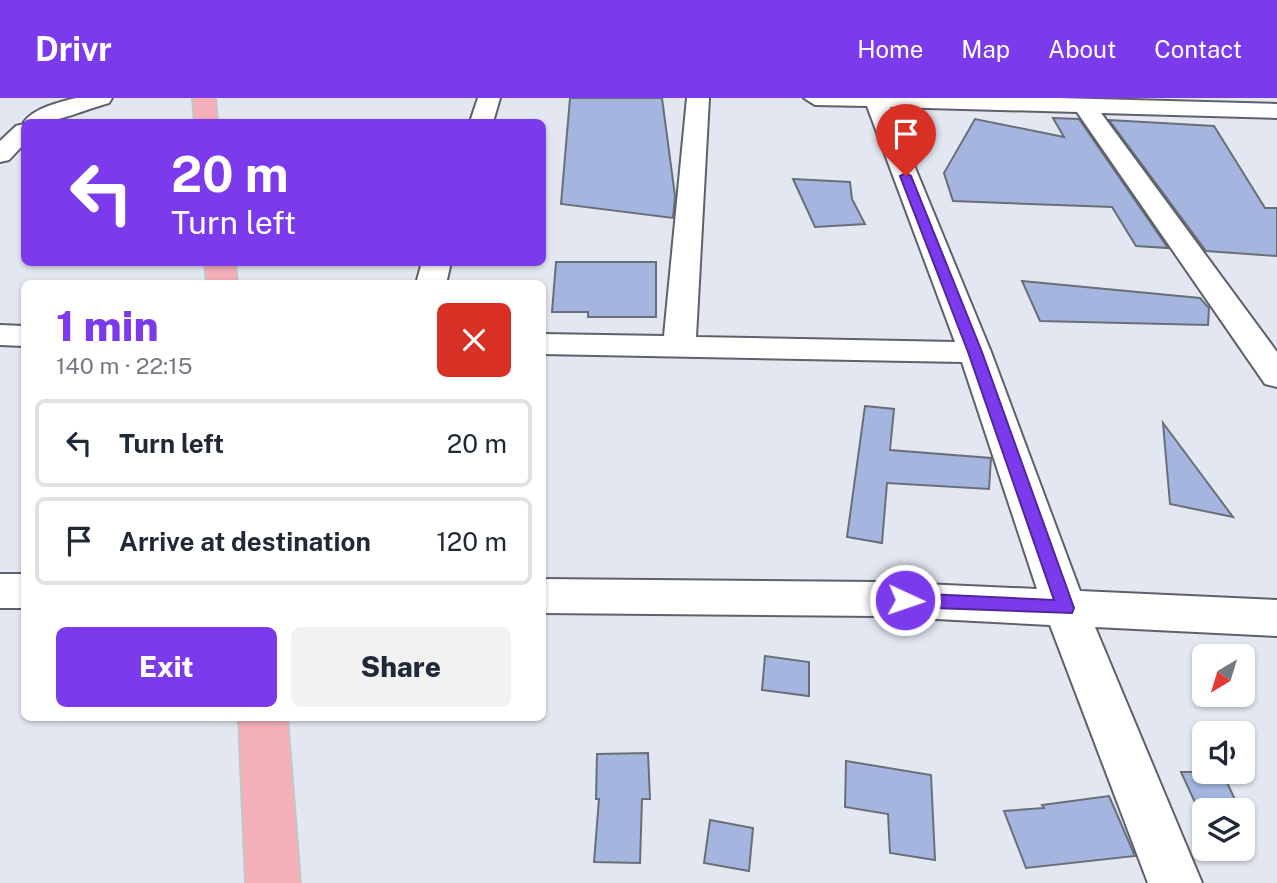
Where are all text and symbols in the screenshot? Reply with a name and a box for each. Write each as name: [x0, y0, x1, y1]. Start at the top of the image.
text: Drivr: [35, 30, 112, 68]
text: Home: [857, 35, 923, 63]
text: Map: [961, 35, 1010, 63]
text: About: [1048, 35, 1116, 63]
text: Contact: [1154, 35, 1242, 63]
pin: [876, 104, 936, 176]
icon: arrive: [887, 115, 925, 153]
text: 20 m: [171, 145, 289, 203]
icon: left: [56, 147, 147, 238]
text: Turn left: [171, 204, 296, 241]
text: 1 min: [56, 301, 159, 350]
button: close: [437, 303, 511, 377]
text: 140 m · 22:15: [56, 352, 192, 379]
icon: left: [60, 424, 98, 462]
text: Turn left: [119, 428, 224, 459]
text: 20 m: [447, 428, 507, 459]
icon: arrive: [60, 522, 98, 560]
text: Arrive at destination: [119, 526, 371, 557]
text: 120 m: [436, 526, 507, 557]
position arrow: [868, 563, 942, 637]
button: Exit: [56, 627, 277, 707]
button: Share: [291, 627, 511, 707]
north arrow: [1192, 644, 1255, 707]
map controls: [1192, 644, 1255, 861]
button: sound: [1192, 721, 1255, 784]
button: layers: [1192, 798, 1255, 861]

